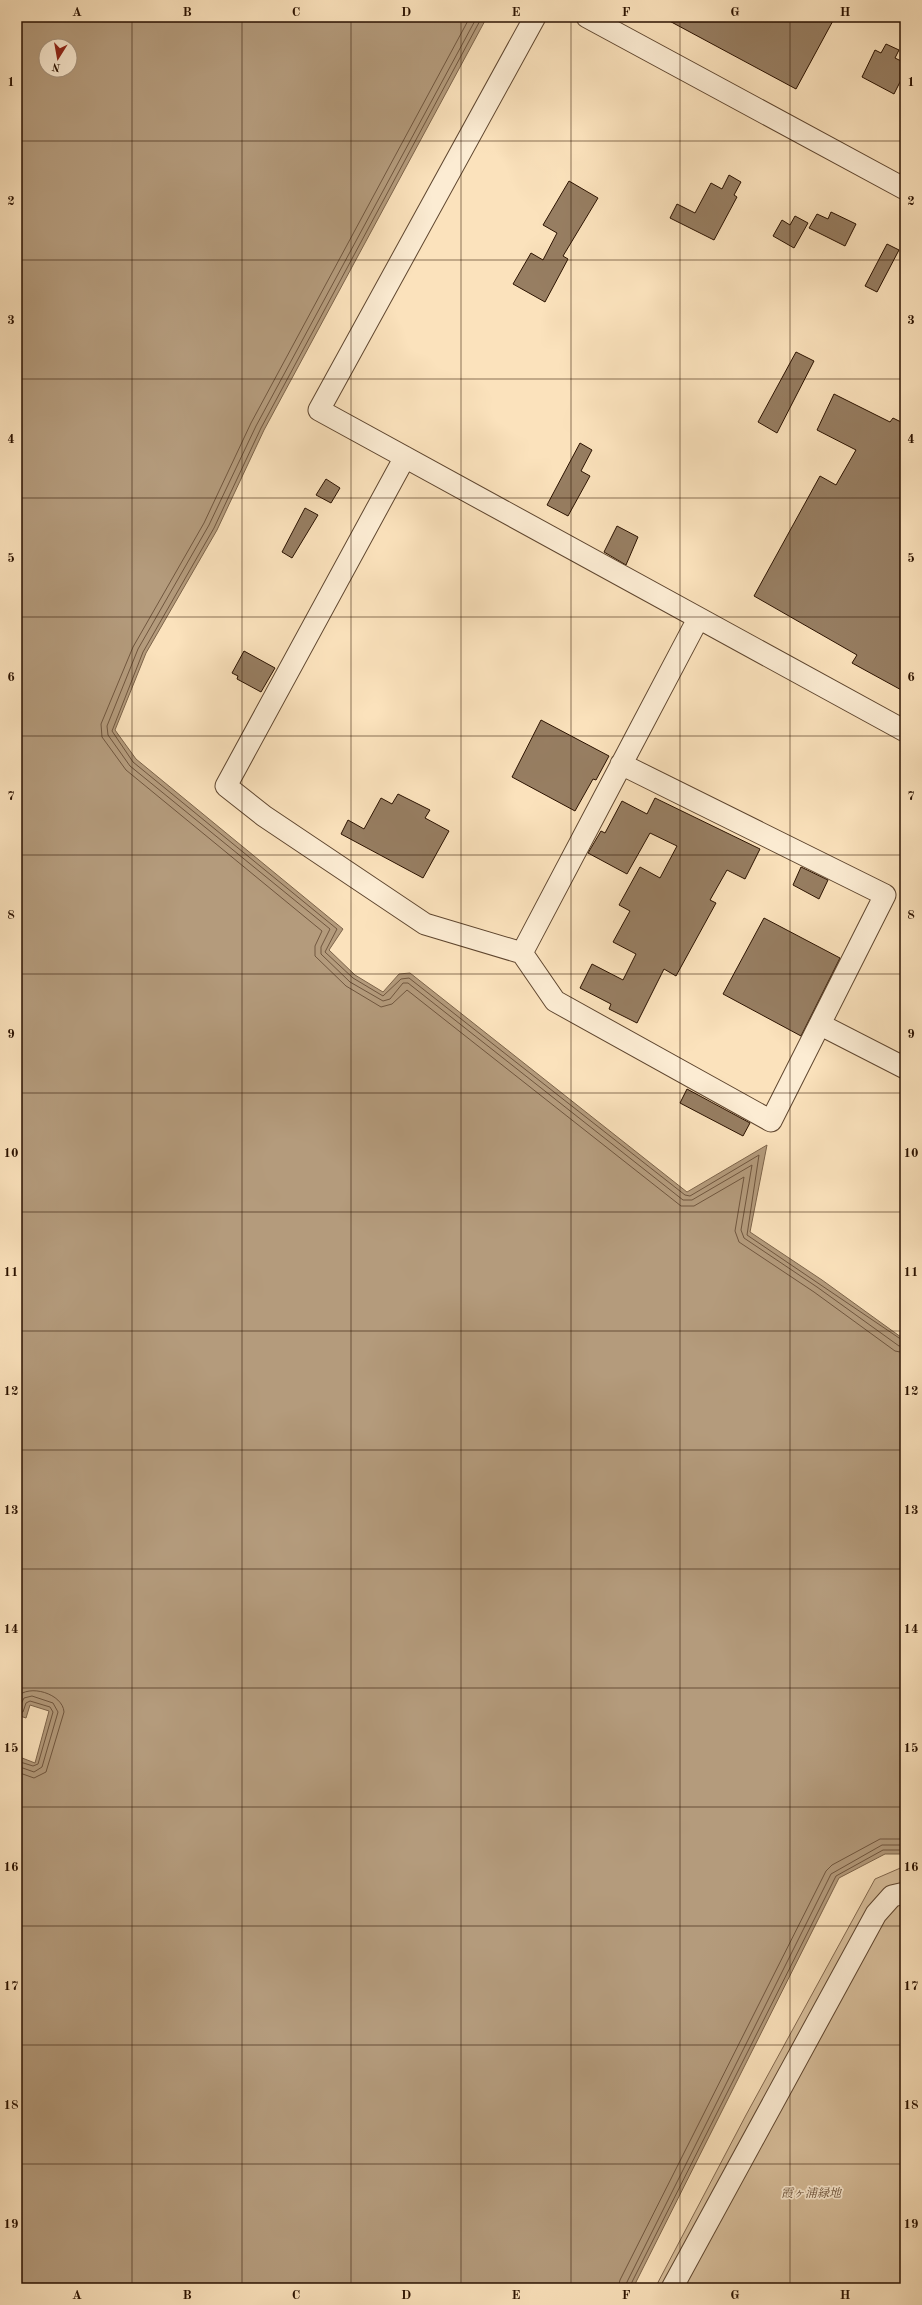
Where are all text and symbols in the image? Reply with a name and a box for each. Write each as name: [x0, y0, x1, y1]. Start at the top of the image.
text: A: [72, 6, 82, 19]
text: B: [182, 6, 192, 19]
text: C: [292, 6, 300, 19]
text: D: [401, 6, 411, 19]
text: E: [512, 6, 521, 19]
text: F: [622, 6, 631, 19]
text: G: [730, 6, 740, 19]
text: H: [840, 6, 851, 19]
north arrow: [38, 38, 78, 78]
text: N: [51, 60, 62, 73]
text: 1: [7, 76, 15, 89]
text: 1: [907, 76, 915, 89]
text: 2: [7, 195, 15, 208]
text: 2: [907, 195, 915, 208]
text: 3: [7, 314, 15, 327]
text: 3: [907, 314, 915, 327]
text: 4: [7, 433, 15, 446]
text: 4: [907, 433, 915, 446]
text: 5: [7, 552, 15, 565]
text: 5: [907, 552, 915, 565]
text: 6: [7, 671, 15, 684]
text: 6: [907, 671, 915, 684]
text: 7: [7, 790, 15, 803]
text: 7: [907, 790, 915, 803]
text: 8: [7, 909, 15, 922]
text: 8: [907, 909, 915, 922]
text: 9: [7, 1028, 15, 1041]
text: 9: [907, 1028, 915, 1041]
text: 10: [3, 1147, 19, 1160]
text: 10: [903, 1147, 919, 1160]
text: 11: [3, 1266, 19, 1279]
text: 11: [903, 1266, 919, 1279]
text: 12: [3, 1385, 19, 1398]
text: 12: [903, 1385, 919, 1398]
text: 13: [3, 1504, 19, 1517]
text: 13: [903, 1504, 919, 1517]
text: 14: [3, 1623, 19, 1636]
text: 14: [903, 1623, 919, 1636]
text: 15: [3, 1742, 19, 1755]
text: 15: [903, 1742, 919, 1755]
text: 16: [3, 1861, 19, 1874]
text: 16: [903, 1861, 919, 1874]
text: 17: [3, 1980, 19, 1993]
text: 17: [903, 1980, 919, 1993]
text: 18: [3, 2099, 19, 2112]
text: 18: [903, 2099, 919, 2112]
park label: 霞ヶ浦緑地: [781, 2186, 843, 2200]
text: 19: [3, 2218, 19, 2231]
text: 19: [903, 2218, 919, 2231]
text: A: [72, 2289, 82, 2302]
text: B: [182, 2289, 192, 2302]
text: C: [292, 2289, 300, 2302]
text: D: [401, 2289, 411, 2302]
text: E: [512, 2289, 521, 2302]
text: F: [622, 2289, 631, 2302]
text: G: [730, 2289, 740, 2302]
text: H: [840, 2289, 851, 2302]

